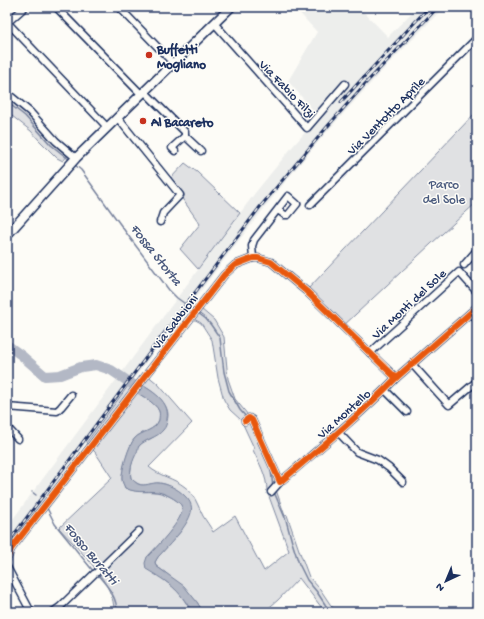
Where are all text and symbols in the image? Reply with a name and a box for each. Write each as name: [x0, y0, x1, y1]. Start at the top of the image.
place label: Buffetti Mogliano: [156, 42, 206, 73]
marker: Buffetti Mogliano: [144, 50, 154, 60]
street label: Via Fabio Filzi: [254, 57, 318, 122]
street label: Via Ventotto Aprile: [344, 74, 429, 160]
marker: Al Bacareto: [138, 116, 148, 126]
place label: Al Bacareto: [150, 116, 214, 131]
park label: Parco del Sole: [423, 178, 466, 208]
water label: Fossa Storta: [126, 221, 185, 291]
street label: Via Monti del Sole: [369, 266, 450, 344]
street label: Via Sabbioni: [149, 292, 202, 354]
street label: Via Montello: [314, 387, 375, 443]
water label: Fosso Buratti: [59, 520, 122, 591]
north arrow: [426, 561, 466, 601]
text: N: [434, 580, 447, 594]

